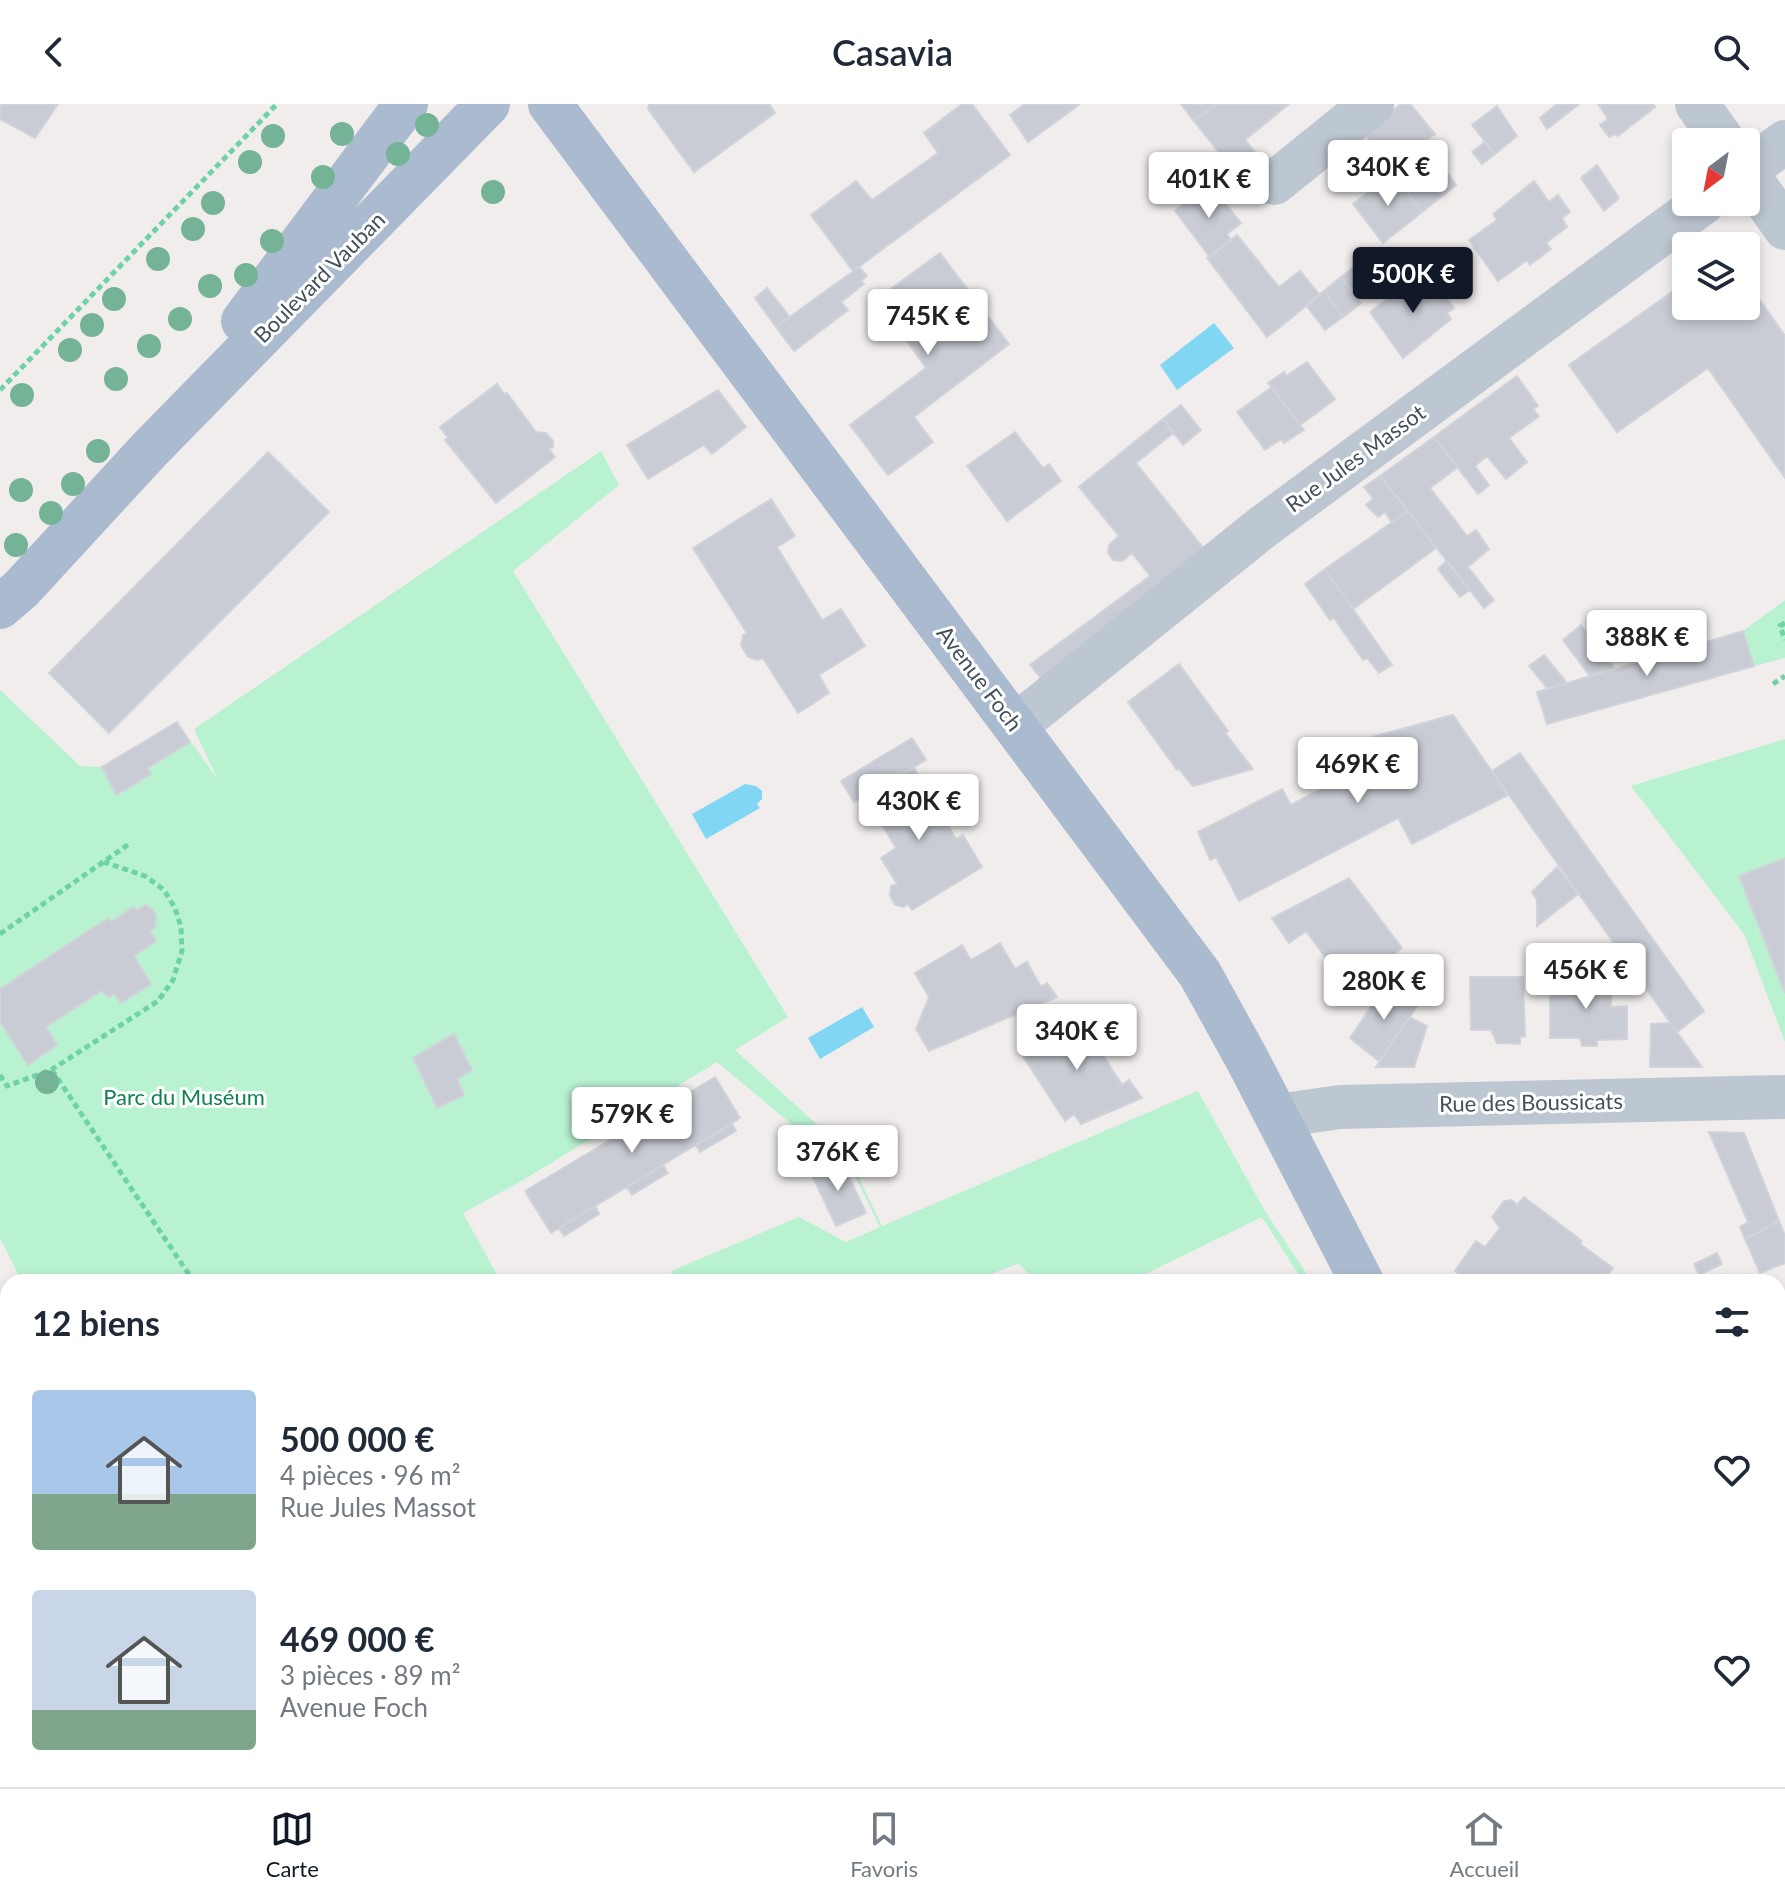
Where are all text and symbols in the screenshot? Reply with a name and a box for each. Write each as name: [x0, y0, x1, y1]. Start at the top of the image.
icon: back: [32, 30, 76, 74]
text: Casavia: [832, 30, 953, 74]
icon: search: [1709, 30, 1753, 74]
north arrow: [1672, 128, 1760, 216]
map controls: [1672, 128, 1760, 320]
pin: 340K €: [1323, 140, 1453, 208]
text: 340K €: [1346, 150, 1430, 182]
pin: 401K €: [1144, 152, 1274, 220]
text: 401K €: [1167, 162, 1251, 194]
street label: Boulevard Vauban: [248, 206, 390, 348]
button: layers: [1672, 232, 1760, 320]
pin: 500K €: [1348, 247, 1478, 315]
text: 500K €: [1371, 257, 1455, 289]
pin: 745K €: [863, 289, 993, 357]
text: 745K €: [886, 299, 970, 331]
street label: Rue Jules Massot: [1280, 398, 1430, 518]
pin: 388K €: [1582, 610, 1712, 678]
street label: Avenue Foch: [932, 620, 1028, 736]
text: 388K €: [1605, 620, 1689, 652]
pin: 469K €: [1293, 737, 1423, 805]
text: 469K €: [1316, 747, 1400, 779]
pin: 430K €: [854, 774, 984, 842]
text: 430K €: [877, 784, 961, 816]
pin: 456K €: [1521, 943, 1651, 1011]
text: 456K €: [1544, 953, 1628, 985]
pin: 280K €: [1319, 954, 1449, 1022]
text: 280K €: [1342, 964, 1426, 996]
pin: 340K €: [1012, 1004, 1142, 1072]
text: 340K €: [1035, 1014, 1119, 1046]
park label: Parc du Muséum: [103, 1083, 265, 1110]
pin: 579K €: [567, 1087, 697, 1155]
street label: Rue des Boussicats: [1439, 1087, 1623, 1117]
text: 579K €: [590, 1097, 674, 1129]
pin: 376K €: [773, 1125, 903, 1193]
text: 376K €: [796, 1135, 880, 1167]
icon: filters: [1710, 1300, 1754, 1344]
text: 12 biens: [32, 1302, 160, 1343]
text: 500 000 €: [280, 1418, 435, 1459]
icon: home: [96, 1422, 192, 1518]
icon: heart: [1710, 1448, 1754, 1492]
text: 4 pièces · 96 m²: [280, 1459, 460, 1491]
text: Rue Jules Massot: [280, 1491, 476, 1523]
text: 469 000 €: [280, 1618, 435, 1659]
icon: home: [96, 1622, 192, 1718]
icon: heart: [1710, 1648, 1754, 1692]
text: 3 pièces · 89 m²: [280, 1659, 460, 1691]
text: Avenue Foch: [280, 1691, 428, 1723]
tab: Carte: [266, 1807, 319, 1882]
tab: Favoris: [850, 1807, 918, 1882]
tab: Accueil: [1450, 1807, 1519, 1882]

